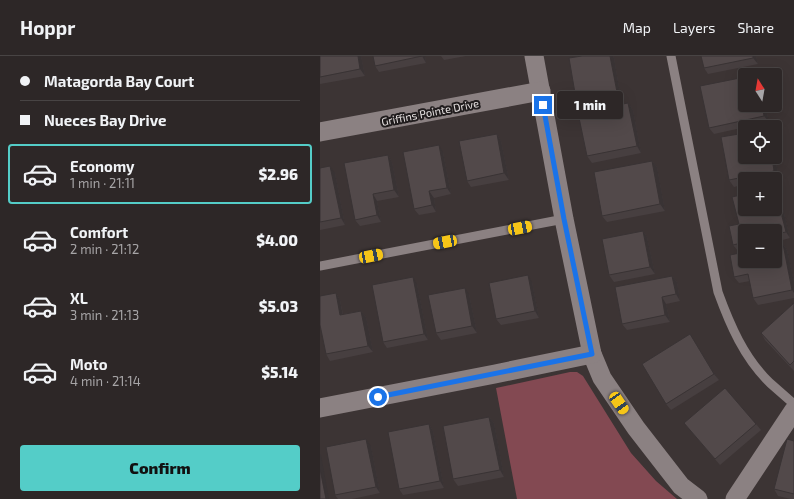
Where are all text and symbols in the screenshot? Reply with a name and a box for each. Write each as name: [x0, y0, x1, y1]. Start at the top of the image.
text: Hoppr: [20, 16, 75, 39]
text: Map: [623, 19, 651, 36]
text: Layers: [673, 19, 715, 36]
text: Share: [737, 19, 774, 36]
north arrow: [738, 68, 782, 112]
map controls: [738, 68, 782, 268]
text: Matagorda Bay Court: [44, 72, 194, 90]
callout: 1 min: [557, 91, 623, 119]
street label: Griffins Pointe Drive: [380, 96, 480, 128]
route end: [534, 96, 552, 114]
text: 1 min: [574, 97, 606, 113]
text: Nueces Bay Drive: [44, 111, 166, 129]
button: locate: [738, 120, 782, 164]
icon: car: [22, 156, 58, 192]
text: Economy: [70, 157, 135, 175]
text: $2.96: [259, 165, 298, 183]
button: +: [738, 172, 782, 216]
text: 1 min · 21:11: [70, 175, 135, 191]
car: [507, 220, 533, 236]
icon: car: [22, 222, 58, 258]
text: Comfort: [70, 223, 128, 241]
button: −: [738, 224, 782, 268]
text: $4.00: [256, 231, 298, 249]
car: [432, 234, 458, 250]
text: 2 min · 21:12: [70, 241, 139, 257]
car: [358, 248, 384, 264]
icon: car: [22, 288, 58, 324]
text: XL: [70, 289, 88, 307]
text: $5.03: [259, 297, 298, 315]
text: 3 min · 21:13: [70, 307, 139, 323]
icon: car: [22, 354, 58, 390]
text: Moto: [70, 355, 108, 373]
text: $5.14: [261, 363, 298, 381]
text: 4 min · 21:14: [70, 373, 141, 389]
route start: [369, 388, 387, 406]
car: [607, 390, 631, 416]
button: Confirm: [20, 445, 300, 491]

